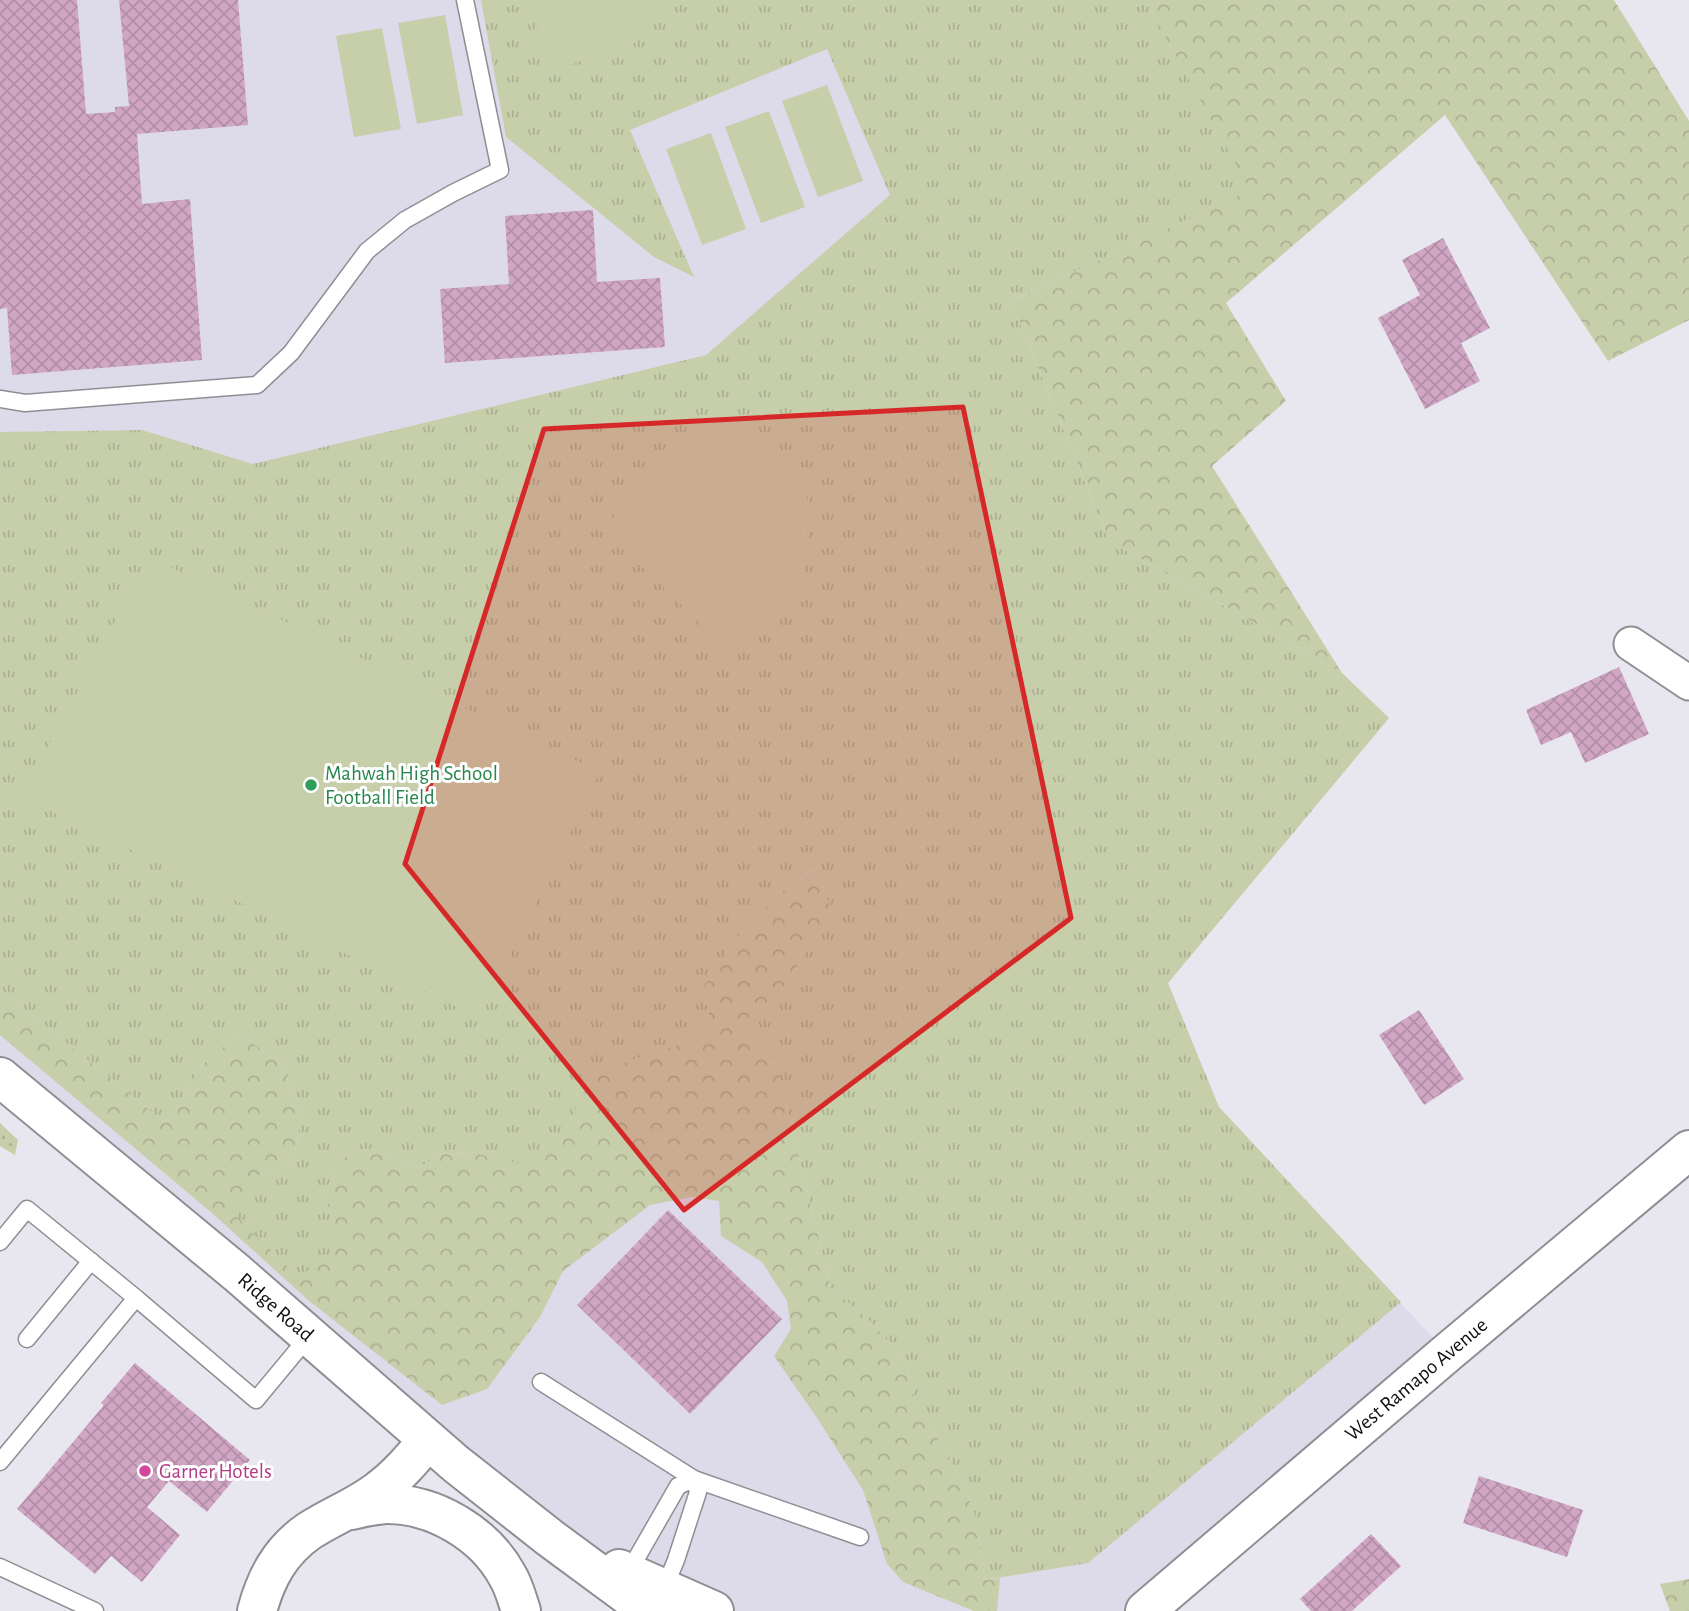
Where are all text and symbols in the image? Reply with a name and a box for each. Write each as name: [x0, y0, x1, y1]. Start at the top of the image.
place label: Mahwah High School Football Field: [325, 763, 498, 808]
marker: Mahwah High School Football Field: [303, 777, 319, 793]
street label: Ridge Road: [234, 1269, 318, 1346]
street label: West Ramapo Avenue: [1341, 1314, 1491, 1445]
place label: Garner Hotels: [159, 1461, 272, 1482]
marker: Garner Hotels: [137, 1463, 153, 1479]

